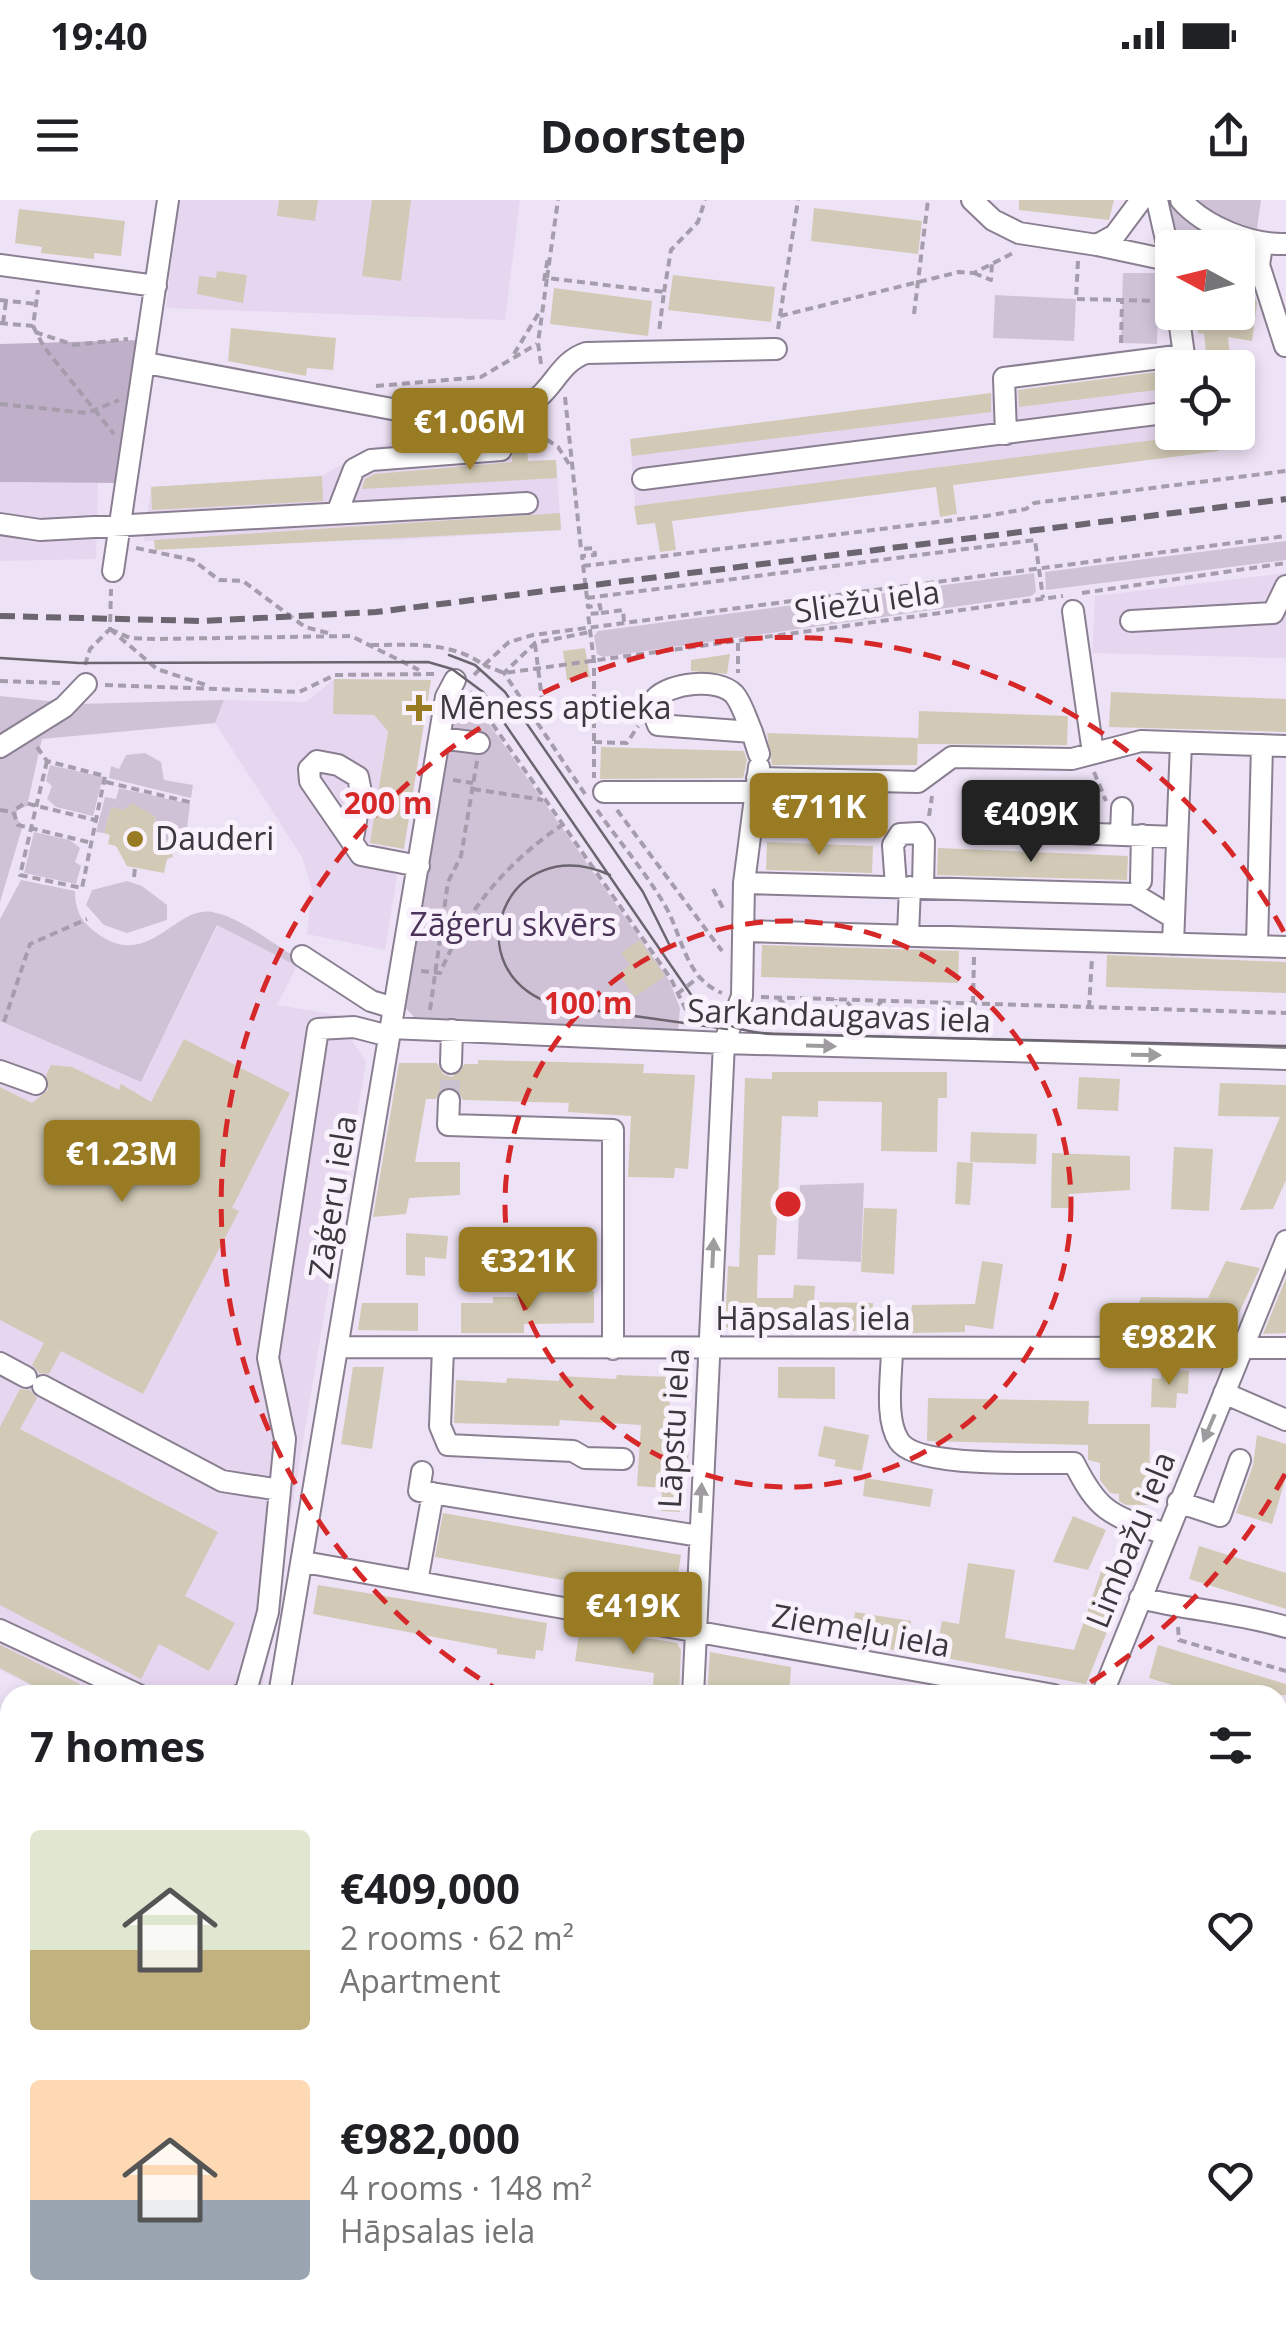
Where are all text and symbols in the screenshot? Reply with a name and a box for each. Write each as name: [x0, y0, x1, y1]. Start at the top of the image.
text: 19:40: [50, 9, 148, 61]
text: Doorstep: [540, 105, 746, 166]
icon: menu: [30, 108, 85, 163]
icon: share: [1201, 108, 1256, 163]
north arrow: [1155, 230, 1255, 330]
map controls: [1155, 230, 1255, 450]
button: locate: [1155, 350, 1255, 450]
pin: €1.06M: [389, 388, 551, 473]
text: €1.06M: [414, 399, 526, 442]
street label: Sliežu iela: [791, 569, 942, 632]
place label: Mēness aptieka: [439, 685, 672, 728]
marker: Mēness aptieka: [408, 697, 430, 719]
pin: €711K: [749, 773, 889, 858]
pin: €409K: [961, 780, 1101, 865]
text: 200 m: [344, 782, 432, 823]
text: €711K: [772, 784, 866, 827]
text: €409K: [984, 791, 1078, 834]
place label: Dauderi: [155, 816, 274, 859]
marker: Dauderi: [124, 828, 146, 850]
park label: Zāģeru skvērs: [410, 902, 616, 945]
text: 100 m: [544, 982, 632, 1023]
street label: Sarkandaugavas iela: [686, 988, 992, 1041]
one-way arrow: [806, 1038, 838, 1054]
one-way arrow: [1130, 1047, 1162, 1063]
street label: Zāģeru iela: [297, 1112, 366, 1281]
pin: €1.23M: [41, 1120, 203, 1205]
text: €1.23M: [66, 1131, 178, 1174]
centre of rings: [770, 1186, 806, 1222]
pin: €321K: [458, 1227, 598, 1312]
one-way arrow: [705, 1236, 721, 1268]
text: €321K: [481, 1238, 575, 1281]
street label: Hāpsalas iela: [715, 1296, 911, 1339]
pin: €982K: [1099, 1303, 1239, 1388]
text: €982K: [1122, 1314, 1216, 1357]
street label: Lāpstu iela: [647, 1347, 698, 1509]
one-way arrow: [1201, 1413, 1217, 1443]
street label: Limbažu iela: [1075, 1445, 1184, 1634]
one-way arrow: [693, 1482, 709, 1514]
pin: €419K: [563, 1572, 703, 1657]
text: €419K: [586, 1583, 680, 1626]
street label: Ziemeļu iela: [769, 1593, 954, 1666]
text: 7 homes: [30, 1717, 205, 1774]
icon: filters: [1203, 1718, 1258, 1773]
text: €409,000: [340, 1859, 520, 1916]
icon: home: [110, 1870, 230, 1990]
icon: heart: [1203, 1903, 1258, 1958]
text: 2 rooms · 62 m²: [340, 1916, 574, 1959]
text: Apartment: [340, 1959, 501, 2002]
text: €982,000: [340, 2109, 520, 2166]
icon: home: [110, 2120, 230, 2240]
icon: heart: [1203, 2153, 1258, 2208]
text: 4 rooms · 148 m²: [340, 2166, 592, 2209]
text: Hāpsalas iela: [340, 2209, 535, 2252]

